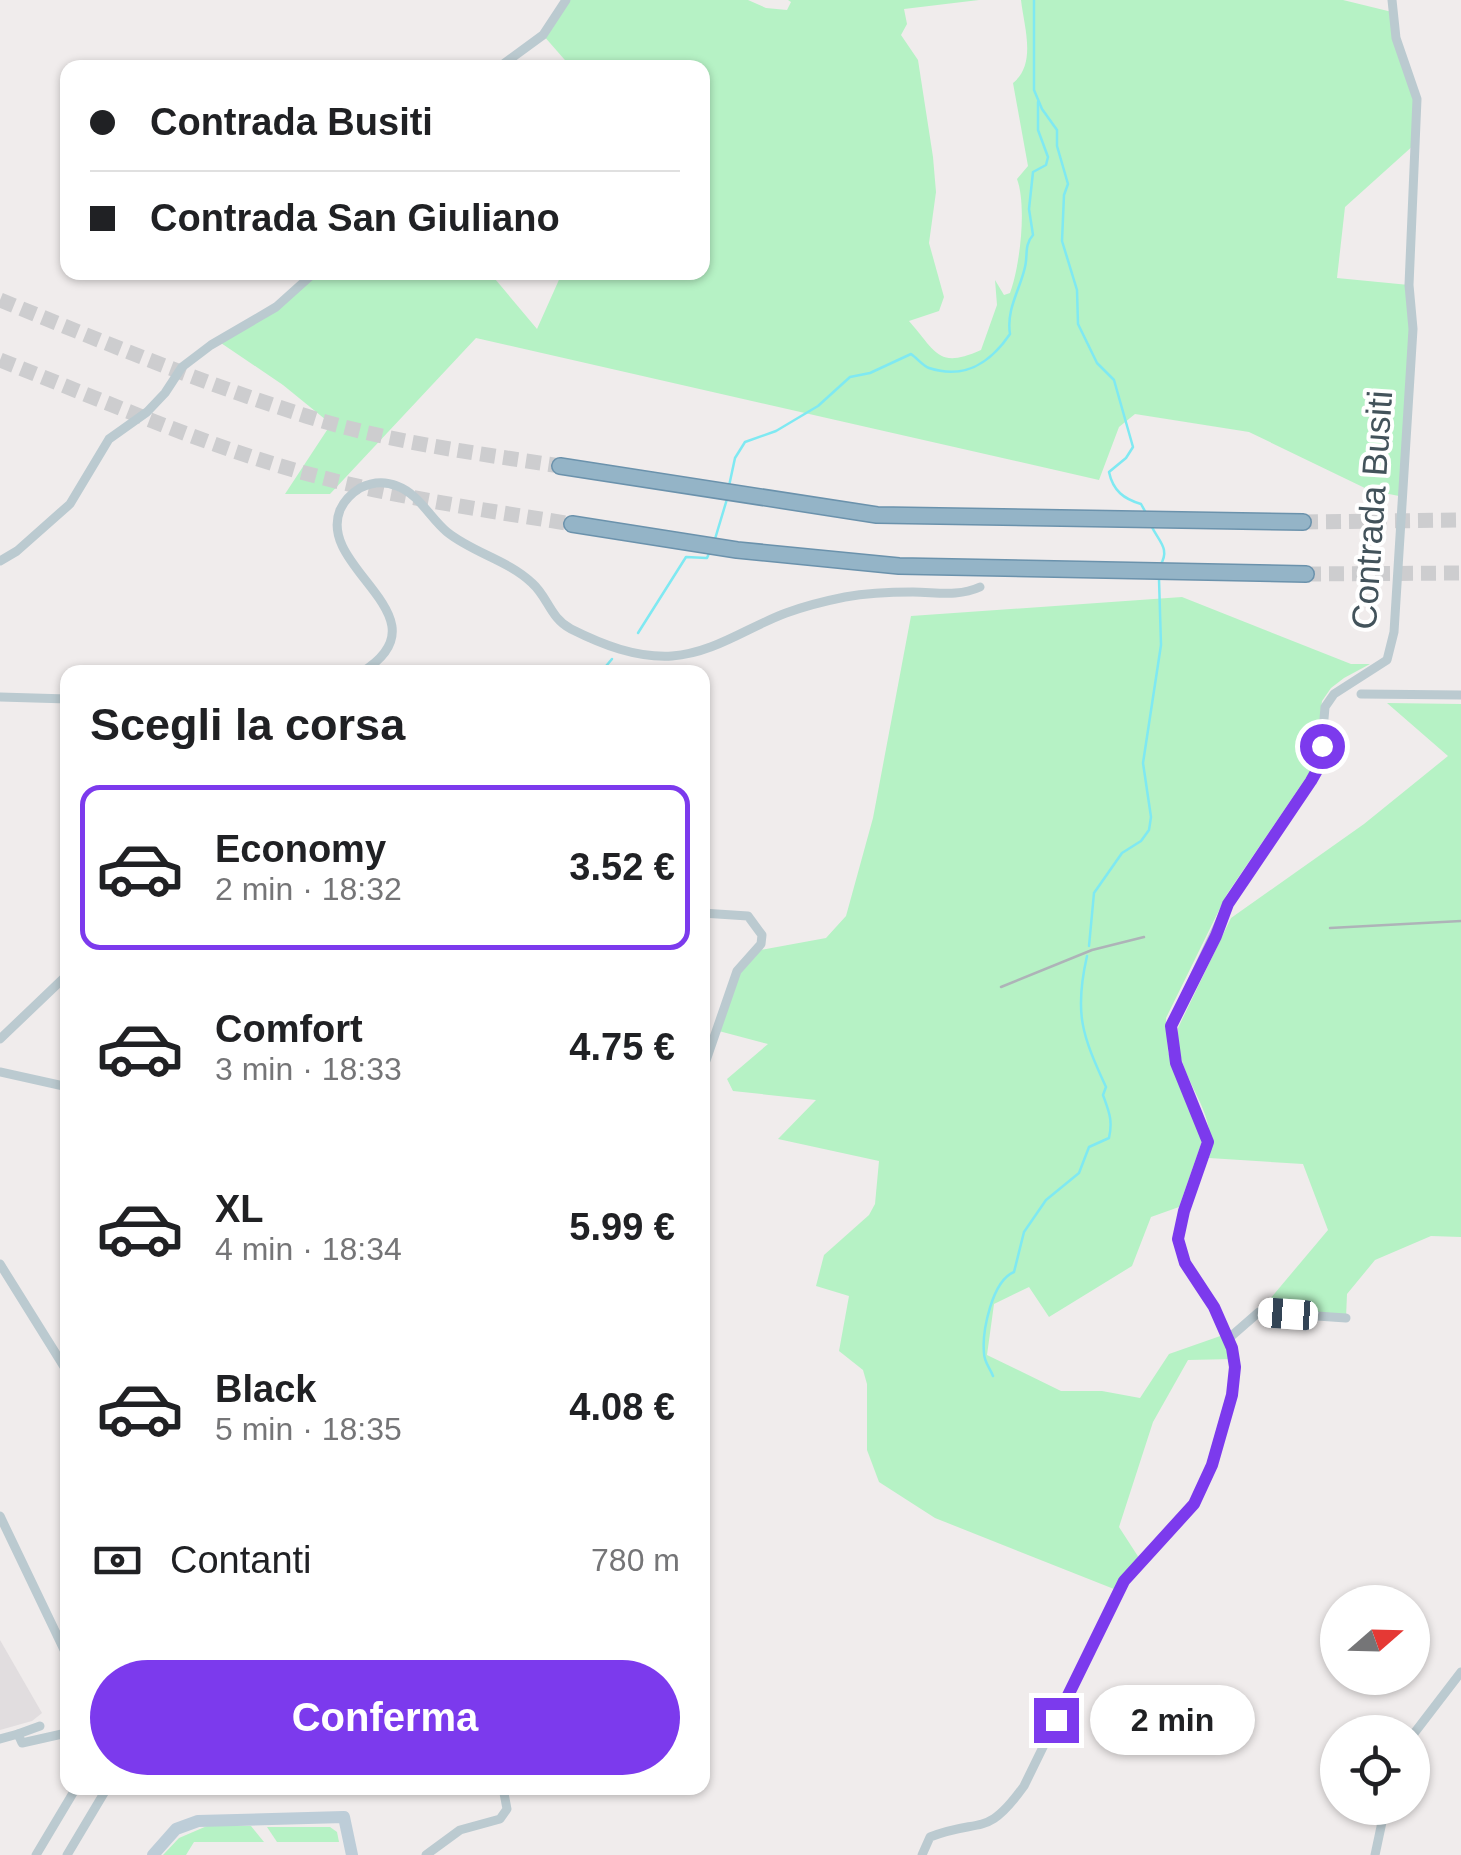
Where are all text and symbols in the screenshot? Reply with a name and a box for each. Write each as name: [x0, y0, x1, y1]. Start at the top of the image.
text: Contrada Busiti: [150, 101, 433, 143]
text: Contrada San Giuliano: [150, 197, 560, 239]
street label: Contrada Busiti: [1344, 389, 1399, 631]
text: Scegli la corsa: [90, 699, 405, 750]
route start: [1300, 724, 1345, 769]
icon: car: [95, 823, 185, 913]
text: Economy: [215, 828, 386, 870]
text: 3.52 €: [569, 846, 675, 888]
text: 2 min · 18:32: [215, 871, 402, 907]
icon: car: [95, 1003, 185, 1093]
text: Comfort: [215, 1008, 363, 1050]
text: 4.75 €: [569, 1026, 675, 1068]
text: 3 min · 18:33: [215, 1051, 402, 1087]
icon: car: [95, 1183, 185, 1273]
text: XL: [215, 1188, 264, 1230]
text: 5.99 €: [569, 1206, 675, 1248]
text: 4 min · 18:34: [215, 1231, 402, 1267]
car: [1257, 1297, 1319, 1331]
icon: car: [95, 1363, 185, 1453]
text: Black: [215, 1368, 316, 1410]
text: 4.08 €: [569, 1386, 675, 1428]
text: 5 min · 18:35: [215, 1411, 402, 1447]
icon: cash: [90, 1533, 145, 1588]
text: Contanti: [170, 1539, 312, 1581]
text: 780 m: [591, 1542, 680, 1578]
north arrow: [1320, 1585, 1430, 1695]
map controls: [1320, 1585, 1430, 1825]
button: Conferma: [90, 1660, 680, 1775]
callout: 2 min: [1091, 1685, 1256, 1755]
route end: [1034, 1698, 1079, 1743]
text: 2 min: [1131, 1702, 1214, 1738]
button: locate: [1320, 1715, 1430, 1825]

